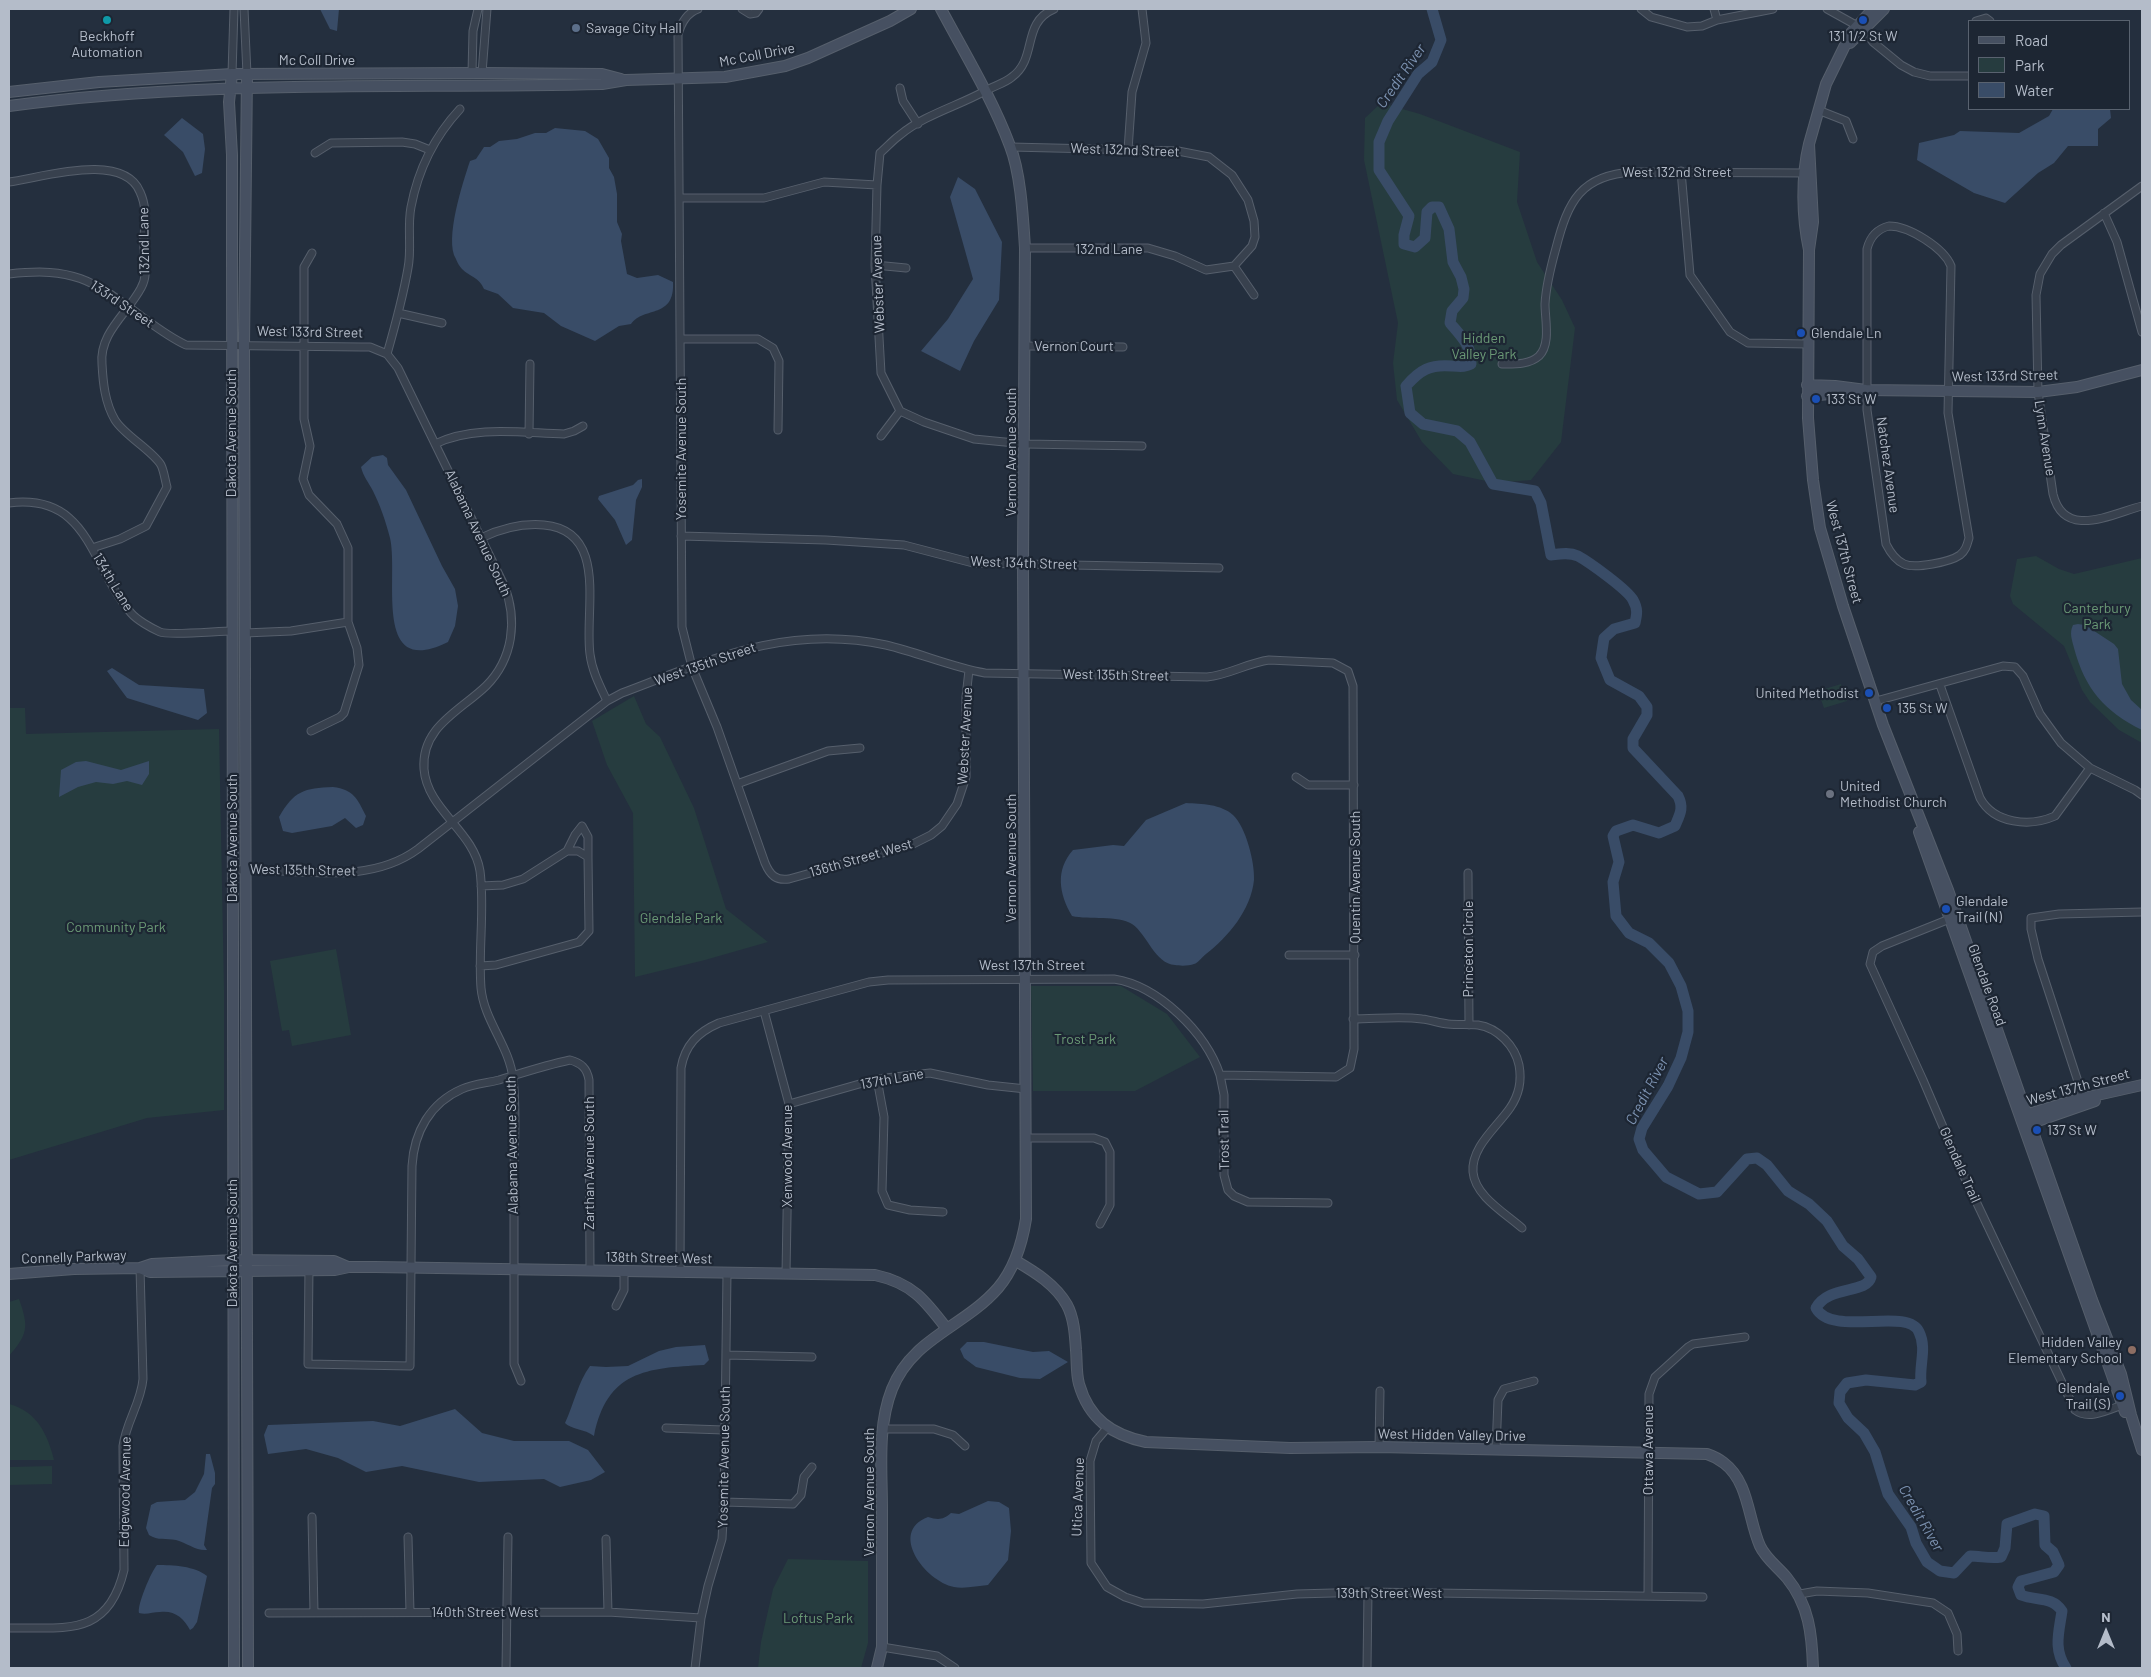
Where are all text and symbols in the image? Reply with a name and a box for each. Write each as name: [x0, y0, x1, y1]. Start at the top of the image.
marker: Beckhoff Automation: [101, 14, 113, 26]
marker: 131 1/2 St W: [1857, 14, 1869, 26]
place label: Savage City Hall: [586, 20, 682, 36]
legend: [1968, 20, 2131, 110]
marker: Savage City Hall: [570, 22, 582, 34]
place label: Beckhoff Automation: [71, 28, 143, 60]
place label: 131 1/2 St W: [1829, 28, 1897, 44]
text: Road: [2015, 31, 2048, 49]
street label: Mc Coll Drive: [718, 39, 796, 71]
water label: Credit River: [1372, 41, 1430, 111]
street label: Mc Coll Drive: [279, 52, 355, 68]
text: Park: [2015, 56, 2044, 74]
text: Water: [2015, 81, 2054, 99]
street label: West 132nd Street: [1070, 140, 1180, 160]
street label: West 132nd Street: [1622, 164, 1732, 180]
street label: 132nd Lane: [135, 207, 153, 275]
street label: Webster Avenue: [868, 235, 888, 333]
street label: 132nd Lane: [1075, 241, 1143, 257]
street label: 133rd Street: [87, 277, 157, 331]
street label: West 133rd Street: [257, 323, 363, 341]
place label: Glendale Ln: [1811, 325, 1881, 341]
marker: Glendale Ln: [1795, 327, 1807, 339]
park label: Hidden Valley Park: [1451, 330, 1517, 362]
street label: Vernon Court: [1034, 338, 1114, 354]
street label: West 133rd Street: [1952, 367, 2058, 385]
street label: Dakota Avenue South: [223, 369, 239, 497]
street label: Yosemite Avenue South: [673, 378, 689, 520]
street label: Vernon Avenue South: [1003, 388, 1019, 516]
place label: 133 St W: [1826, 391, 1876, 407]
marker: 133 St W: [1810, 393, 1822, 405]
street label: Lynn Avenue: [2031, 399, 2059, 477]
street label: Natchez Avenue: [1873, 416, 1903, 514]
street label: Alabama Avenue South: [441, 467, 515, 599]
street label: West 137th Street: [1822, 499, 1866, 605]
street label: 134th Lane: [89, 550, 137, 614]
street label: West 134th Street: [970, 553, 1078, 573]
park label: Canterbury Park: [2063, 600, 2131, 632]
street label: West 135th Street: [652, 639, 758, 689]
street label: West 135th Street: [1063, 666, 1169, 684]
place label: United Methodist: [1755, 685, 1859, 701]
street label: Webster Avenue: [954, 687, 976, 785]
marker: United Methodist: [1863, 687, 1875, 699]
place label: 135 St W: [1897, 700, 1947, 716]
marker: 135 St W: [1881, 702, 1893, 714]
street label: Dakota Avenue South: [224, 774, 240, 902]
place label: United Methodist Church: [1840, 778, 1947, 810]
marker: United Methodist Church: [1824, 788, 1836, 800]
street label: Vernon Avenue South: [1003, 794, 1019, 922]
street label: Quentin Avenue South: [1347, 811, 1363, 943]
street label: 136th Street West: [807, 835, 915, 881]
street label: West 135th Street: [250, 861, 356, 879]
place label: Glendale Trail (N): [1956, 893, 2008, 926]
street label: Princeton Circle: [1460, 901, 1476, 997]
marker: Glendale Trail (N): [1940, 903, 1952, 915]
park label: Glendale Park: [640, 910, 722, 926]
park label: Community Park: [66, 919, 166, 935]
street label: Glendale Road: [1964, 942, 2010, 1028]
street label: West 137th Street: [979, 957, 1085, 973]
park label: Trost Park: [1054, 1031, 1116, 1047]
water label: Credit River: [1622, 1054, 1672, 1128]
street label: 137th Lane: [859, 1065, 925, 1093]
street label: West 137th Street: [2025, 1065, 2131, 1109]
street label: Alabama Avenue South: [502, 1076, 522, 1214]
street label: Zarthan Avenue South: [581, 1096, 597, 1230]
street label: Xenwood Avenue: [779, 1105, 795, 1207]
street label: Trost Trail: [1215, 1109, 1233, 1171]
place label: 137 St W: [2047, 1122, 2097, 1138]
street label: Glendale Trail: [1936, 1124, 1984, 1206]
marker: 137 St W: [2031, 1124, 2043, 1136]
street label: Dakota Avenue South: [224, 1179, 240, 1307]
street label: Connelly Parkway: [21, 1247, 127, 1267]
street label: 138th Street West: [606, 1249, 712, 1267]
place label: Hidden Valley Elementary School: [2008, 1334, 2122, 1366]
marker: Hidden Valley Elementary School: [2126, 1344, 2138, 1356]
place label: Glendale Trail (S): [2058, 1380, 2110, 1412]
street label: Yosemite Avenue South: [714, 1386, 734, 1528]
marker: Glendale Trail (S): [2114, 1390, 2126, 1402]
street label: Ottawa Avenue: [1640, 1405, 1656, 1495]
street label: West Hidden Valley Drive: [1378, 1425, 1526, 1445]
street label: Vernon Avenue South: [861, 1428, 877, 1556]
street label: Edgewood Avenue: [116, 1436, 134, 1548]
street label: Utica Avenue: [1068, 1457, 1088, 1537]
water label: Credit River: [1895, 1481, 1947, 1555]
street label: 139th Street West: [1336, 1585, 1442, 1601]
street label: 140th Street West: [431, 1604, 539, 1620]
north arrow: [2081, 1607, 2131, 1657]
text: N: [2101, 1608, 2111, 1625]
park label: Loftus Park: [783, 1610, 853, 1626]

